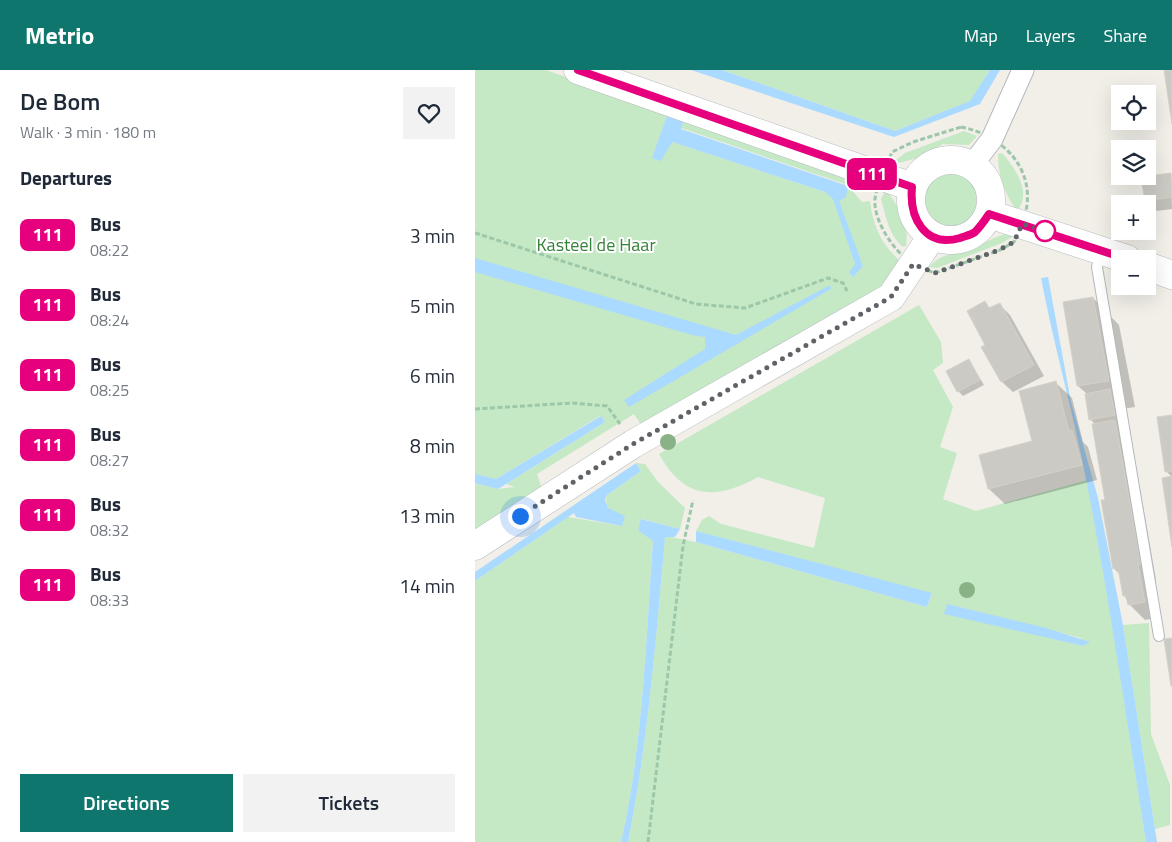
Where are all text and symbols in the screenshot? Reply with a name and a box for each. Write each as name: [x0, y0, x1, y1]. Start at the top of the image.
text: Metrio: [25, 17, 94, 53]
text: Map: [964, 22, 998, 49]
text: Layers: [1026, 22, 1075, 49]
text: Share: [1103, 22, 1147, 49]
text: De Bom: [20, 83, 100, 119]
map controls: [1111, 85, 1156, 295]
button: locate: [1111, 85, 1156, 130]
button: heart: [403, 87, 455, 139]
text: Walk · 3 min · 180 m: [20, 120, 156, 144]
button: layers: [1111, 140, 1156, 185]
line badge: 111: [843, 158, 901, 190]
text: 111: [857, 160, 887, 187]
text: Departures: [20, 163, 112, 192]
button: +: [1111, 195, 1156, 240]
text: Bus: [90, 209, 121, 238]
unlabelled marker: [1034, 220, 1056, 242]
text: 111: [32, 221, 63, 248]
text: 3 min: [410, 221, 455, 250]
park label: Kasteel de Haar: [536, 231, 656, 258]
text: 08:22: [90, 238, 129, 262]
button: −: [1111, 250, 1156, 295]
text: Bus: [90, 279, 121, 308]
text: 111: [32, 291, 63, 318]
text: 5 min: [410, 291, 455, 320]
text: 08:24: [90, 308, 129, 332]
text: Bus: [90, 349, 121, 378]
text: 111: [32, 361, 63, 388]
text: 6 min: [410, 361, 455, 390]
text: 08:25: [90, 378, 129, 402]
text: Bus: [90, 419, 121, 448]
text: 111: [32, 431, 63, 458]
text: 8 min: [410, 431, 455, 460]
text: 08:27: [90, 448, 129, 472]
text: Bus: [90, 489, 121, 518]
text: 111: [32, 501, 63, 528]
text: 13 min: [399, 501, 455, 530]
your location: [508, 504, 533, 529]
text: 08:32: [90, 518, 129, 542]
text: Bus: [90, 559, 121, 588]
text: 111: [32, 571, 63, 598]
text: 14 min: [399, 571, 455, 600]
text: 08:33: [90, 588, 129, 612]
button: Directions: [20, 774, 233, 832]
button: Tickets: [243, 774, 455, 832]

